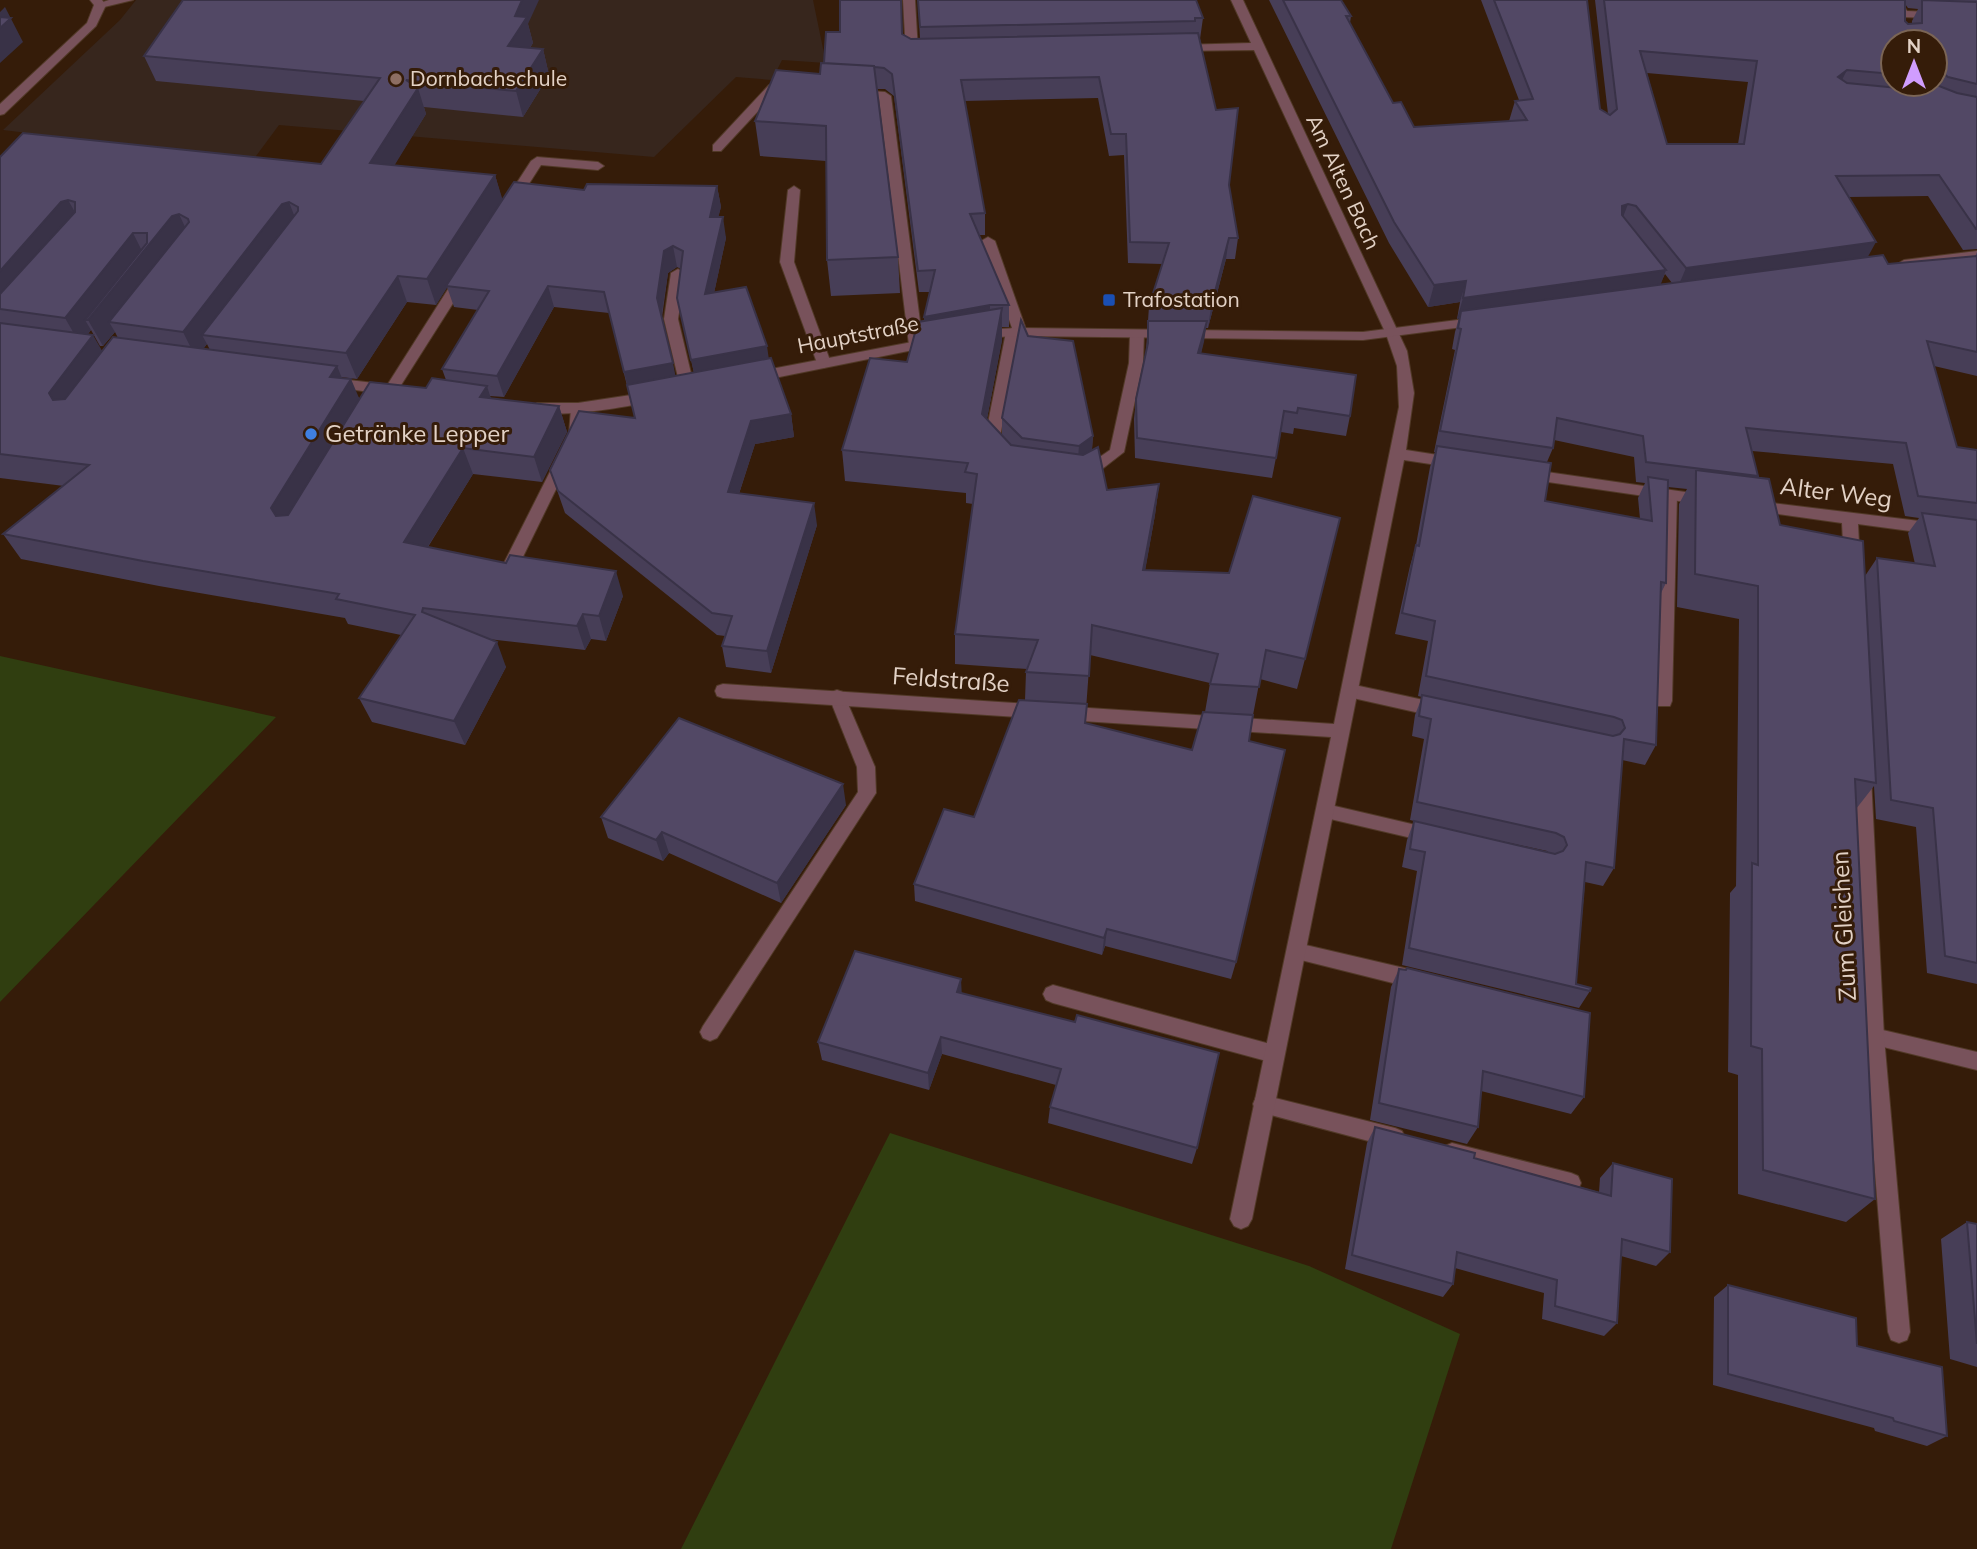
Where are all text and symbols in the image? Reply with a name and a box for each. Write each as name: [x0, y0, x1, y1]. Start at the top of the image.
north arrow: [1879, 28, 1949, 98]
text: N: [1907, 34, 1921, 58]
place label: Dornbachschule: [410, 65, 567, 91]
marker: Dornbachschule: [388, 71, 404, 87]
street label: Am Alten Bach: [1301, 110, 1387, 253]
place label: Trafostation: [1123, 286, 1240, 312]
marker: Trafostation: [1101, 292, 1117, 308]
street label: Hauptstraße: [795, 310, 921, 359]
place label: Getränke Lepper: [325, 418, 509, 448]
marker: Getränke Lepper: [303, 426, 319, 442]
street label: Alter Weg: [1778, 470, 1894, 514]
street label: Feldstraße: [891, 660, 1011, 698]
street label: Zum Gleichen: [1824, 850, 1862, 1002]

